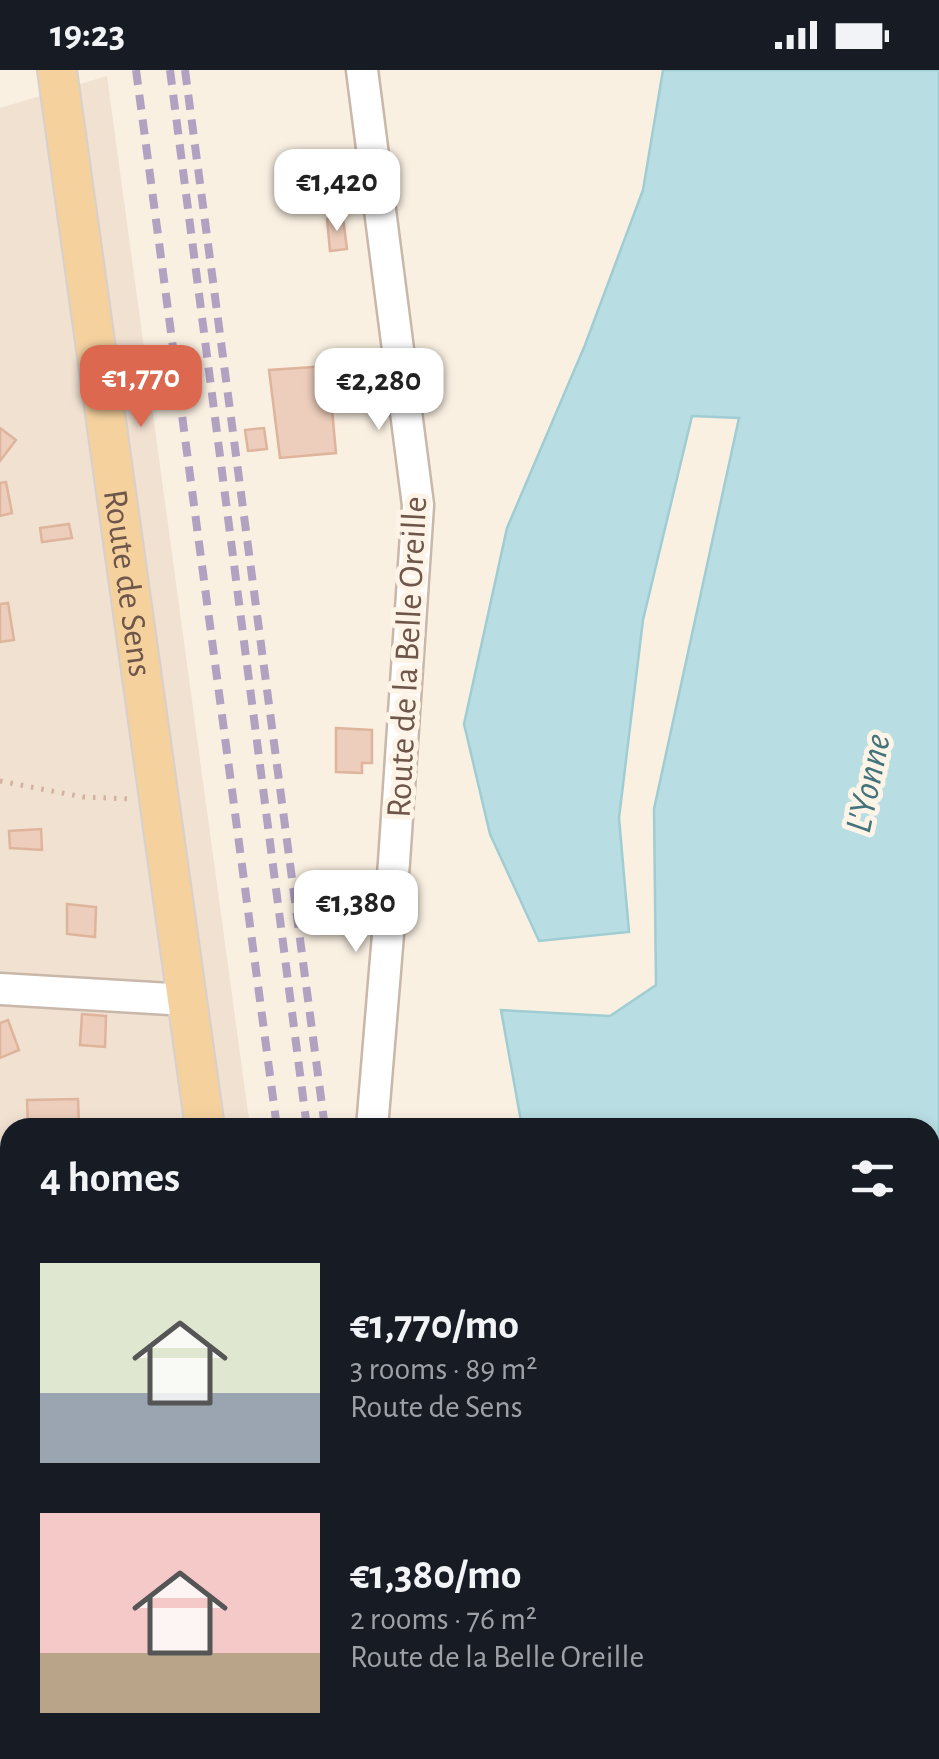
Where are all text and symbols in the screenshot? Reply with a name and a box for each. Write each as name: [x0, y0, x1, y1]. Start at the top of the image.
text: 19:23: [50, 16, 125, 54]
pin: €1,420: [256, 149, 418, 234]
text: €1,420: [296, 165, 378, 197]
pin: €1,770: [60, 345, 222, 430]
pin: €2,280: [298, 348, 460, 433]
text: €1,770: [102, 361, 180, 393]
text: €2,280: [337, 364, 421, 396]
street label: Route de Sens: [97, 487, 158, 679]
street label: Route de la Belle Oreille: [382, 496, 433, 819]
water label: L'Yonne: [840, 730, 898, 836]
pin: €1,380: [275, 870, 437, 955]
text: €1,380: [316, 886, 396, 918]
icon: filters: [845, 1151, 900, 1206]
text: 4 homes: [40, 1157, 180, 1199]
icon: home: [120, 1303, 240, 1423]
text: €1,770/mo: [350, 1304, 519, 1346]
text: 3 rooms · 89 m²: [350, 1353, 537, 1385]
text: Route de Sens: [350, 1391, 523, 1423]
icon: home: [120, 1553, 240, 1673]
text: €1,380/mo: [350, 1554, 522, 1596]
text: 2 rooms · 76 m²: [350, 1603, 537, 1635]
text: Route de la Belle Oreille: [350, 1641, 644, 1673]

